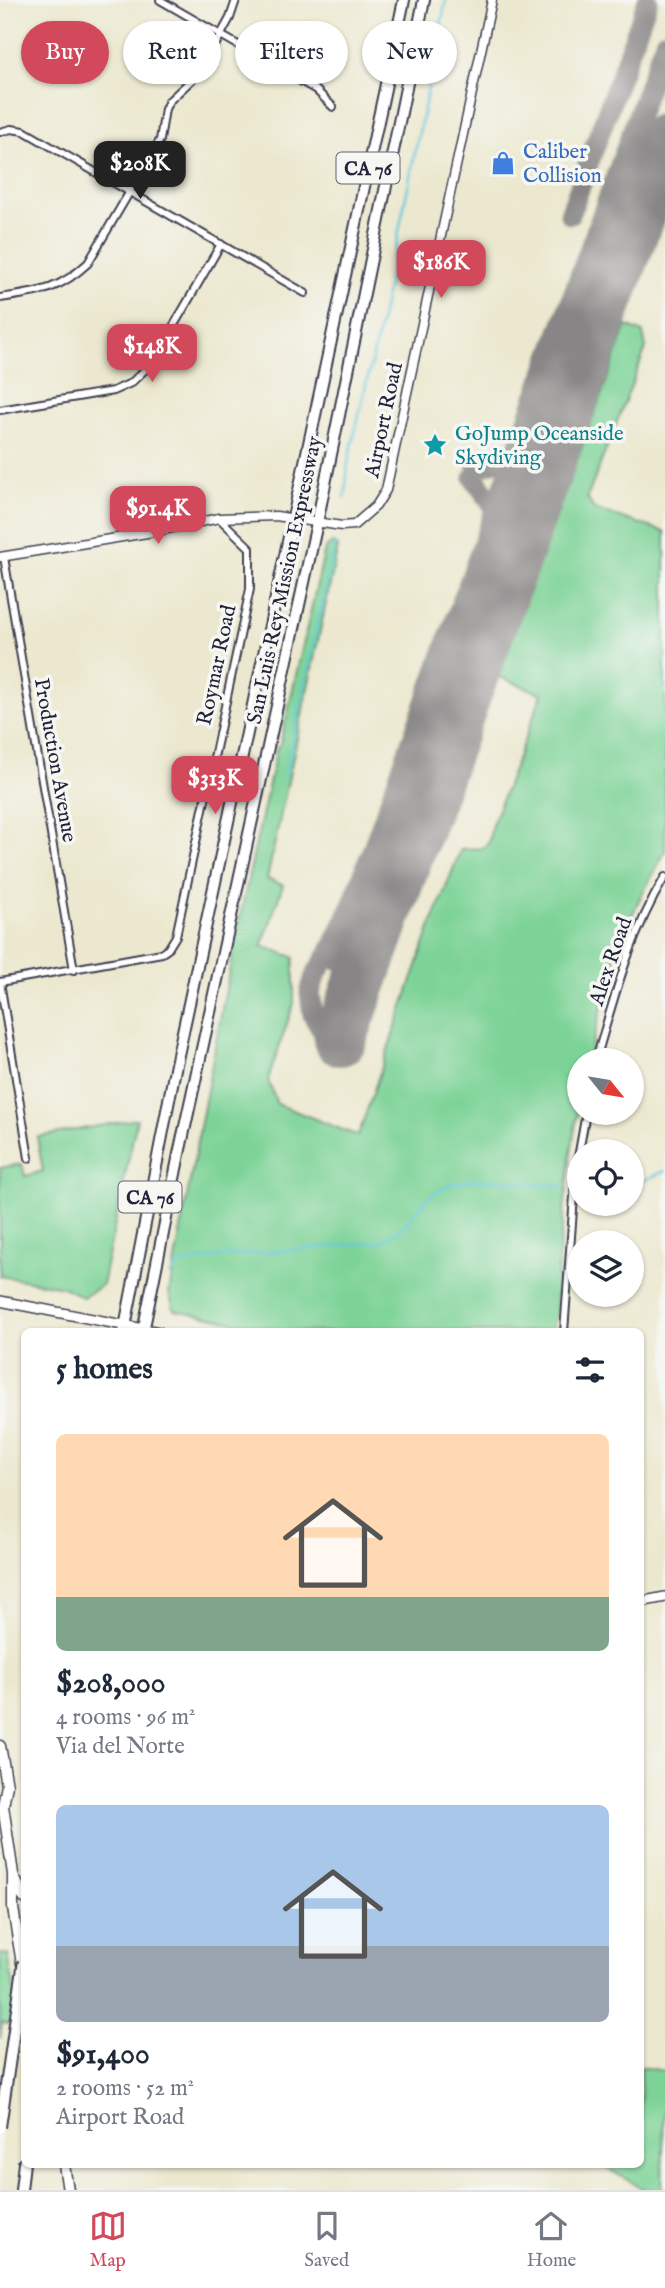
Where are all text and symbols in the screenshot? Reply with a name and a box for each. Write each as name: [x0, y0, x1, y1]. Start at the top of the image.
chip: Buy: [21, 21, 109, 84]
chip: Rent: [123, 21, 221, 84]
chip: Filters: [235, 21, 348, 84]
chip: New: [362, 21, 457, 84]
place label: Caliber Collision: [523, 139, 602, 190]
pin: $208K: [91, 142, 189, 201]
text: $208K: [110, 149, 170, 178]
shop icon: Caliber Collision: [489, 149, 517, 177]
road number: CA 76: [336, 152, 400, 184]
pin: $186K: [392, 240, 490, 300]
text: $186K: [413, 248, 469, 277]
pin: $148K: [103, 324, 201, 384]
text: $148K: [123, 332, 181, 361]
street label: Airport Road: [359, 359, 410, 481]
place label: GoJump Oceanside Skydiving: [455, 421, 624, 472]
place icon: GoJump Oceanside Skydiving: [421, 431, 449, 459]
street label: San Luis Rey Mission Expressway: [242, 433, 329, 727]
pin: $91.4K: [101, 486, 215, 546]
text: $91.4K: [126, 494, 190, 523]
street label: Roymar Road: [192, 602, 244, 728]
street label: Production Avenue: [27, 676, 82, 845]
pin: $313K: [166, 756, 264, 816]
text: $313K: [187, 764, 243, 793]
street label: Alex Road: [583, 913, 639, 1010]
north arrow: [567, 1048, 644, 1125]
map controls: [567, 1048, 644, 1307]
button: locate: [567, 1139, 644, 1216]
road number: CA 76: [118, 1182, 182, 1212]
button: layers: [567, 1230, 644, 1307]
text: 5 homes: [56, 1351, 153, 1389]
icon: filters: [571, 1351, 609, 1389]
icon: home: [270, 1480, 396, 1606]
text: $208,000: [56, 1665, 165, 1703]
text: 4 rooms · 96 m²: [56, 1703, 195, 1732]
text: Via del Norte: [56, 1732, 185, 1761]
icon: home: [270, 1851, 396, 1977]
text: $91,400: [56, 2036, 150, 2074]
text: 2 rooms · 52 m²: [56, 2074, 194, 2103]
text: Airport Road: [56, 2103, 184, 2132]
tab: Map: [89, 2207, 127, 2273]
tab: Saved: [304, 2207, 349, 2273]
tab: Home: [527, 2207, 576, 2273]

